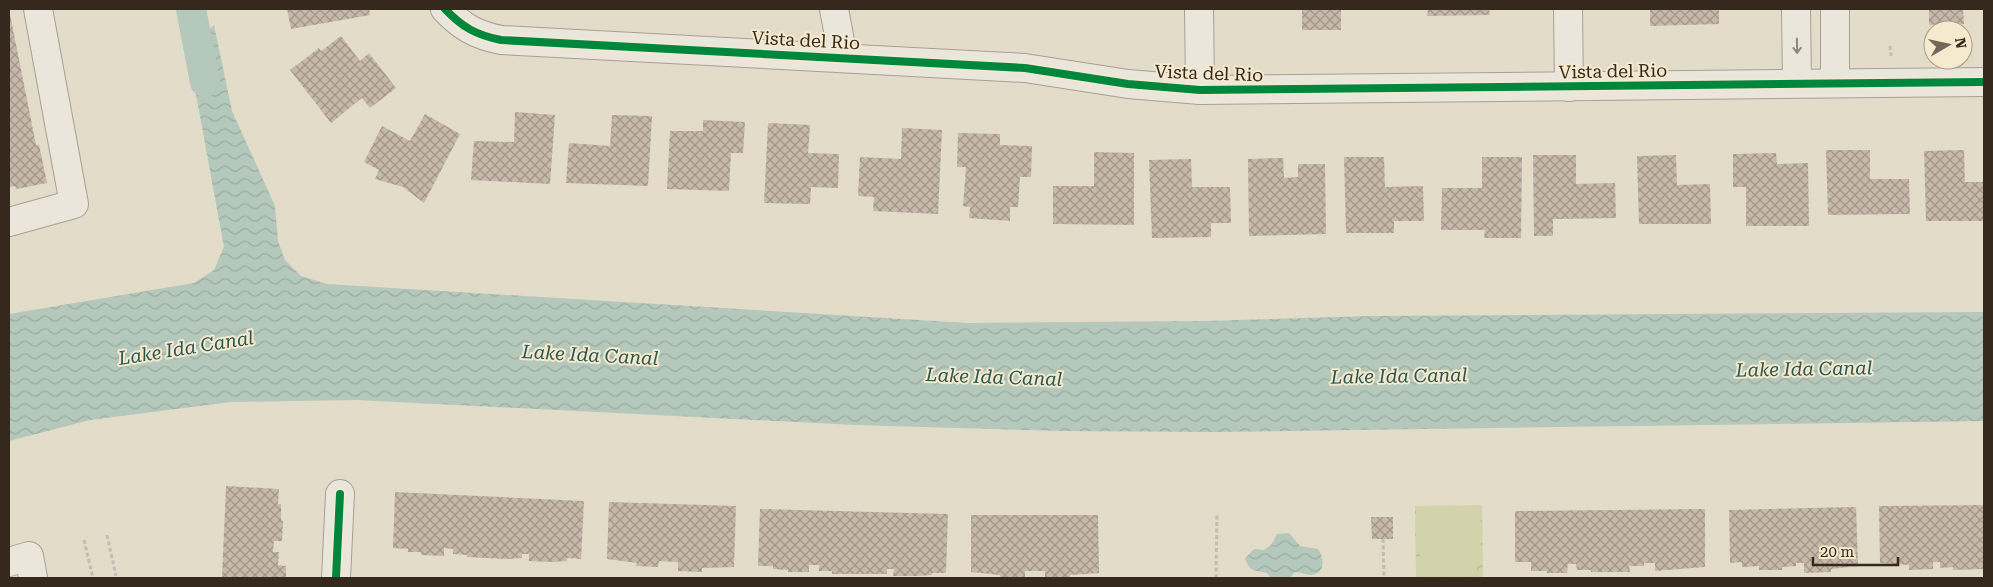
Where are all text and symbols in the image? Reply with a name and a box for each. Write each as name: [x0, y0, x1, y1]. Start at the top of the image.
north arrow: [1923, 20, 1973, 70]
street label: Vista del Rio: [751, 27, 861, 53]
text: N: [1952, 36, 1970, 50]
one-way arrow: [1792, 38, 1802, 54]
street label: Vista del Rio: [1559, 60, 1667, 82]
street label: Vista del Rio: [1154, 61, 1264, 85]
water label: Lake Ida Canal: [116, 326, 256, 370]
water label: Lake Ida Canal: [520, 340, 659, 370]
water label: Lake Ida Canal: [1735, 356, 1873, 382]
water label: Lake Ida Canal: [924, 363, 1063, 391]
water label: Lake Ida Canal: [1330, 363, 1468, 389]
scale bar: [1813, 534, 1898, 566]
text: 20 m: [1820, 543, 1855, 561]

